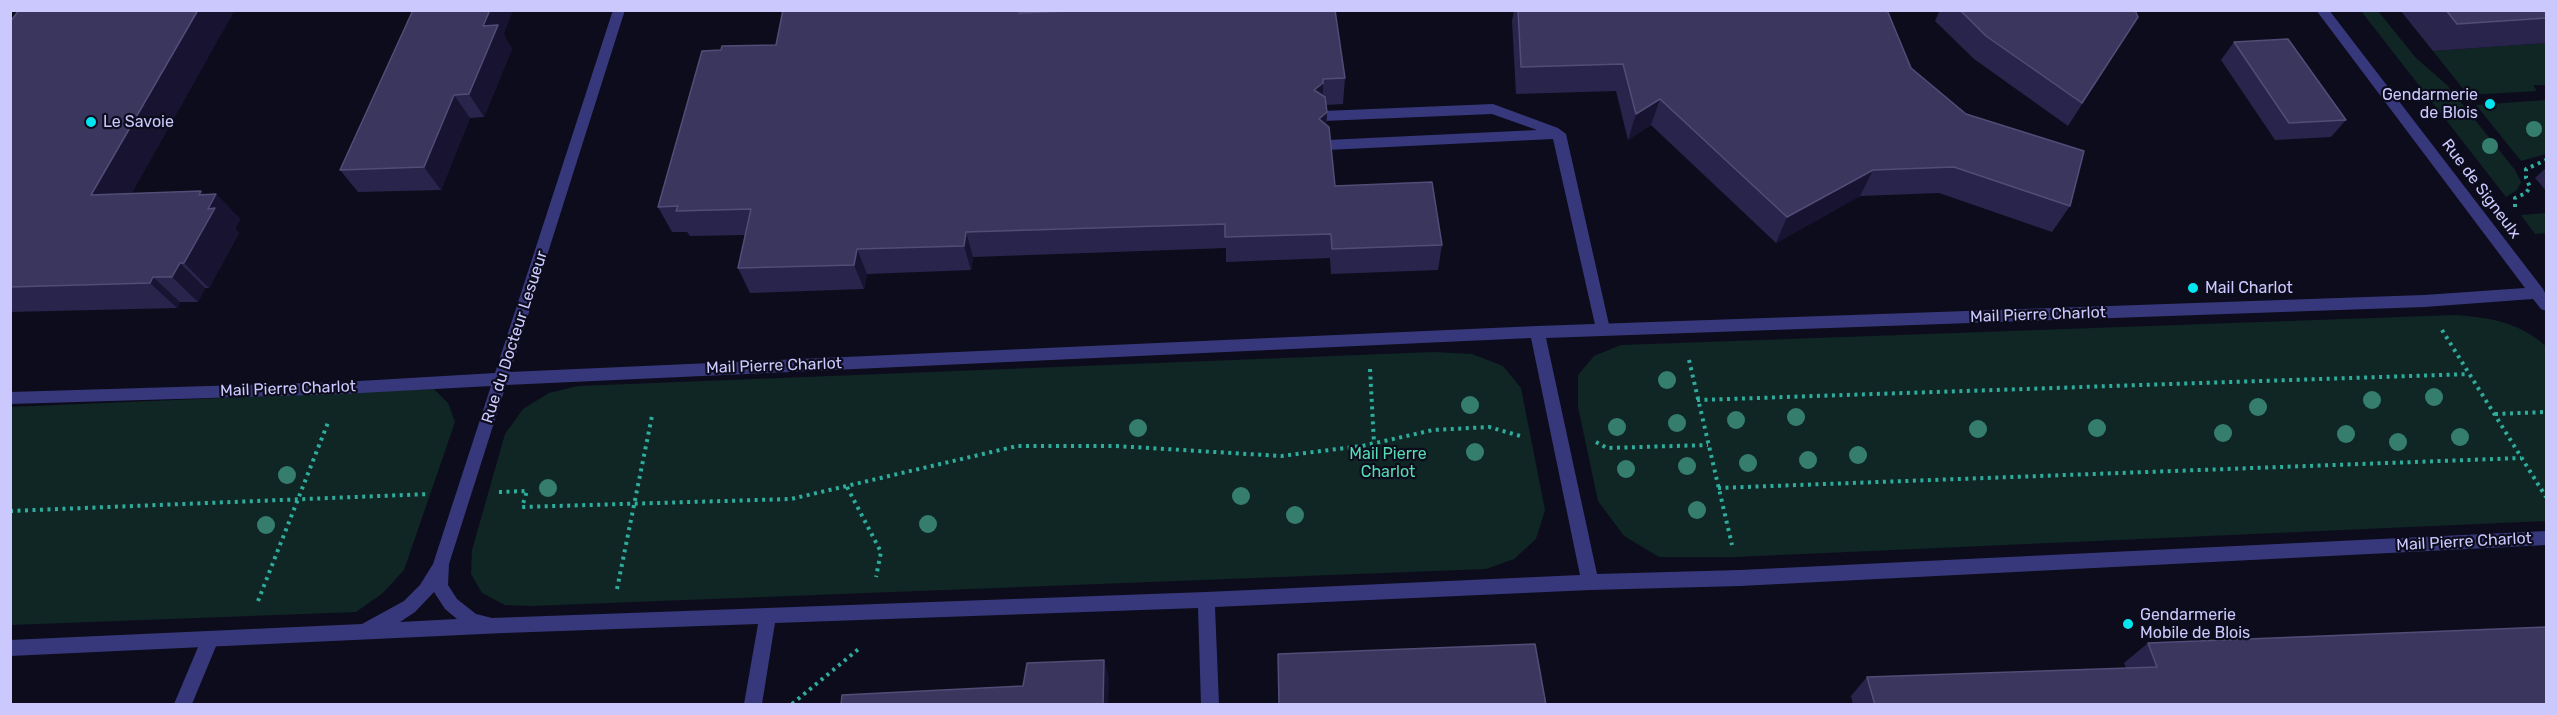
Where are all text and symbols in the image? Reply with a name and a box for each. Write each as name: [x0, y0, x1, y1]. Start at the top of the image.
place label: Gendarmerie de Blois: [2382, 85, 2478, 123]
marker: Gendarmerie de Blois: [2483, 97, 2497, 111]
place label: Le Savoie: [103, 112, 174, 132]
marker: Le Savoie: [84, 115, 98, 129]
street label: Rue de Signeulx: [2437, 135, 2525, 243]
street label: Rue du Docteur Lesueur: [478, 248, 552, 426]
place label: Mail Charlot: [2205, 278, 2293, 298]
marker: Mail Charlot: [2186, 281, 2200, 295]
street label: Mail Pierre Charlot: [1970, 303, 2106, 327]
street label: Mail Pierre Charlot: [706, 354, 842, 378]
street label: Mail Pierre Charlot: [220, 377, 356, 401]
park label: Mail Pierre Charlot: [1349, 444, 1427, 482]
street label: Mail Pierre Charlot: [2396, 529, 2532, 555]
place label: Gendarmerie Mobile de Blois: [2140, 605, 2250, 643]
marker: Gendarmerie Mobile de Blois: [2121, 617, 2135, 631]

